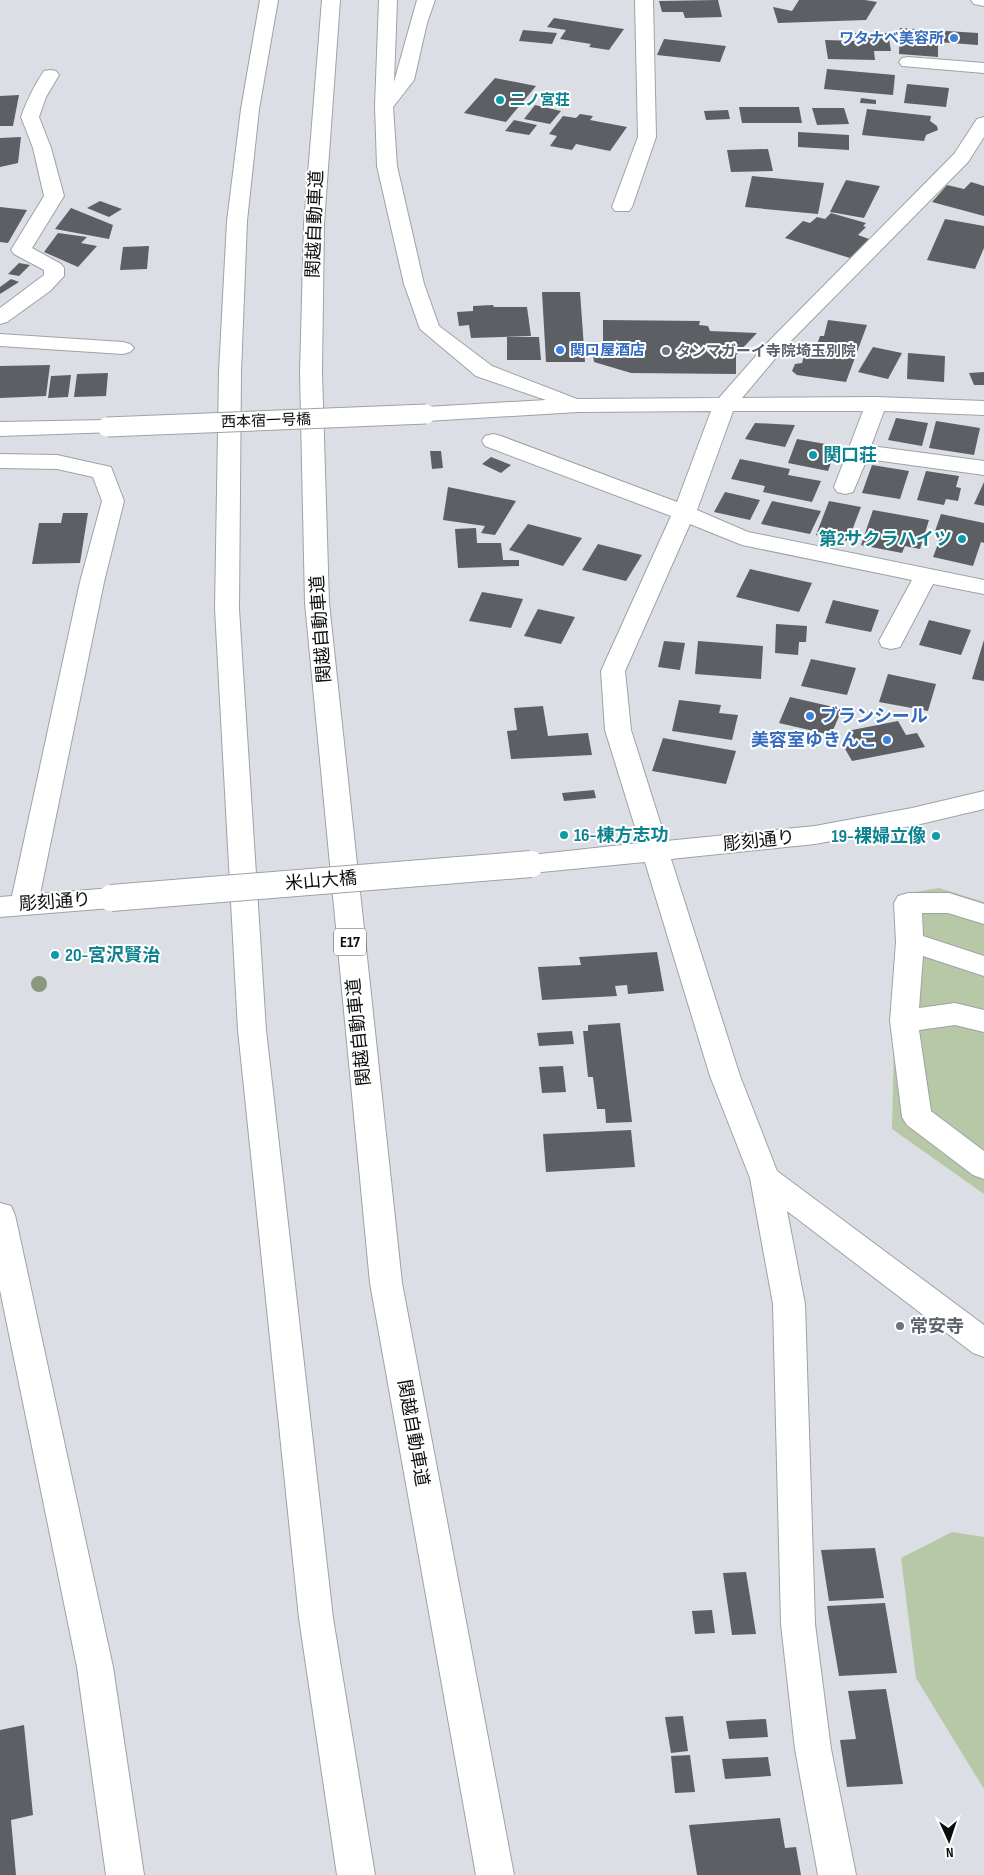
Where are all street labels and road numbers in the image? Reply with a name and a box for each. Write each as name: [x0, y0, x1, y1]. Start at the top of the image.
street label: 関越自動車道: [303, 170, 327, 278]
street label: 西本宿一号橋: [221, 410, 311, 432]
street label: 関越自動車道: [307, 574, 335, 684]
street label: 彫刻通り: [722, 827, 796, 855]
street label: 米山大橋: [284, 867, 358, 895]
street label: 彫刻通り: [18, 889, 92, 915]
road number: E17: [334, 929, 366, 956]
street label: 関越自動車道: [343, 977, 375, 1087]
street label: 関越自動車道: [393, 1378, 433, 1488]

